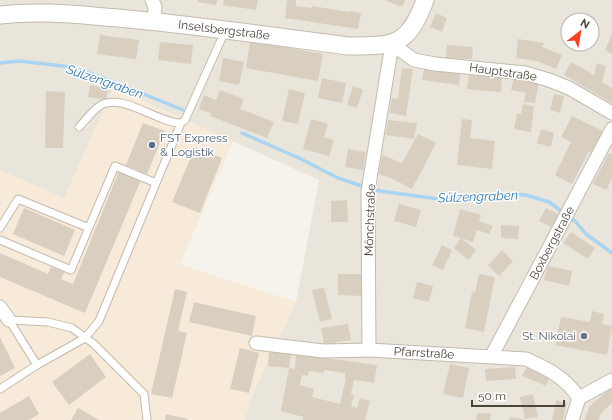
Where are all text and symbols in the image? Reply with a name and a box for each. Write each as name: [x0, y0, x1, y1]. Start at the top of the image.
north arrow: [560, 12, 600, 52]
text: N: [578, 16, 592, 32]
street label: Inselsbergstraße: [177, 17, 271, 43]
street label: Hauptstraße: [468, 60, 538, 84]
water label: Sülzengraben: [64, 61, 145, 102]
place label: FST Express & Logistik: [160, 131, 228, 159]
marker: FST Express & Logistik: [147, 140, 157, 150]
street label: Mönchstraße: [362, 184, 378, 256]
water label: Sülzengraben: [437, 188, 518, 205]
street label: Boxbergstraße: [527, 204, 577, 282]
place label: St. Nikolai: [522, 329, 576, 343]
marker: St. Nikolai: [579, 331, 589, 341]
street label: Pfarrstraße: [393, 344, 455, 362]
scale bar: [472, 382, 564, 408]
text: 50 m: [478, 389, 506, 403]

